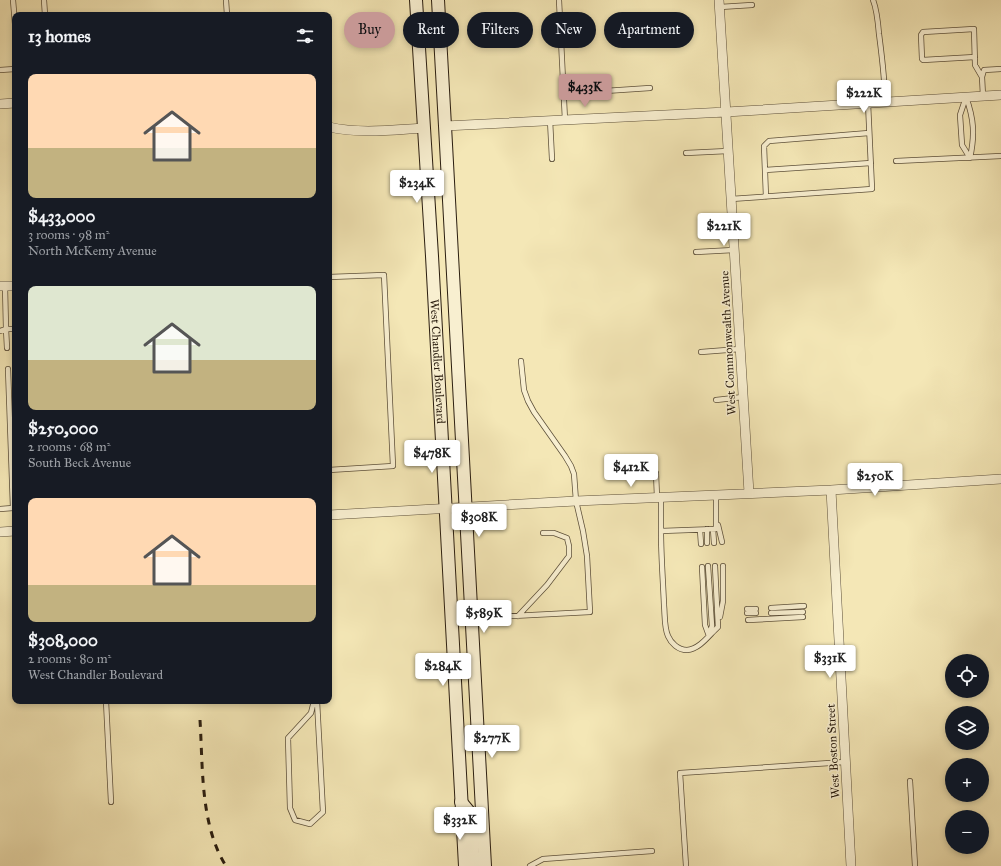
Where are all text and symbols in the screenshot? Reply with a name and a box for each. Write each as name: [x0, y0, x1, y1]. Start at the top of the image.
chip: Buy: [344, 12, 395, 48]
chip: Rent: [403, 12, 459, 48]
chip: Filters: [467, 12, 533, 48]
chip: New: [541, 12, 596, 48]
chip: Apartment: [604, 12, 694, 48]
icon: filters: [294, 25, 316, 47]
text: 13 homes: [28, 26, 91, 47]
pin: $433K: [557, 74, 613, 108]
text: $433K: [568, 79, 602, 95]
pin: $222K: [836, 80, 892, 114]
text: $222K: [846, 85, 882, 101]
icon: home: [136, 100, 208, 172]
pin: $234K: [389, 170, 445, 204]
text: $234K: [399, 175, 435, 191]
text: $433,000: [28, 206, 95, 227]
pin: $221K: [696, 213, 752, 247]
text: $221K: [707, 218, 741, 234]
text: 3 rooms · 98 m²: [28, 227, 110, 243]
text: North McKemy Avenue: [28, 243, 157, 259]
street label: West Commonwealth Avenue: [717, 270, 739, 416]
street label: West Chandler Boulevard: [427, 299, 448, 424]
icon: home: [136, 312, 208, 384]
text: $250,000: [28, 418, 98, 439]
text: 2 rooms · 68 m²: [28, 439, 110, 455]
pin: $478K: [404, 440, 460, 474]
text: $478K: [413, 445, 451, 461]
pin: $412K: [603, 454, 659, 488]
text: South Beck Avenue: [28, 455, 131, 471]
text: $412K: [613, 459, 649, 475]
pin: $250K: [847, 463, 903, 497]
text: $250K: [857, 468, 893, 484]
pin: $308K: [451, 504, 507, 538]
text: $308K: [461, 509, 497, 525]
icon: home: [136, 524, 208, 596]
pin: $589K: [456, 600, 512, 634]
text: $589K: [466, 605, 502, 621]
text: $308,000: [28, 630, 98, 651]
pin: $331K: [802, 645, 858, 679]
text: $331K: [814, 650, 846, 666]
text: 2 rooms · 80 m²: [28, 651, 111, 667]
pin: $284K: [415, 653, 471, 687]
map controls: [945, 654, 989, 854]
button: locate: [945, 654, 989, 698]
text: $284K: [424, 658, 462, 674]
text: West Chandler Boulevard: [28, 667, 163, 683]
street label: West Boston Street: [823, 703, 842, 799]
button: layers: [945, 706, 989, 750]
pin: $277K: [464, 725, 520, 759]
text: $277K: [474, 730, 510, 746]
button: +: [945, 758, 989, 802]
pin: $332K: [432, 807, 488, 841]
button: −: [945, 810, 989, 854]
text: $332K: [443, 812, 477, 828]

